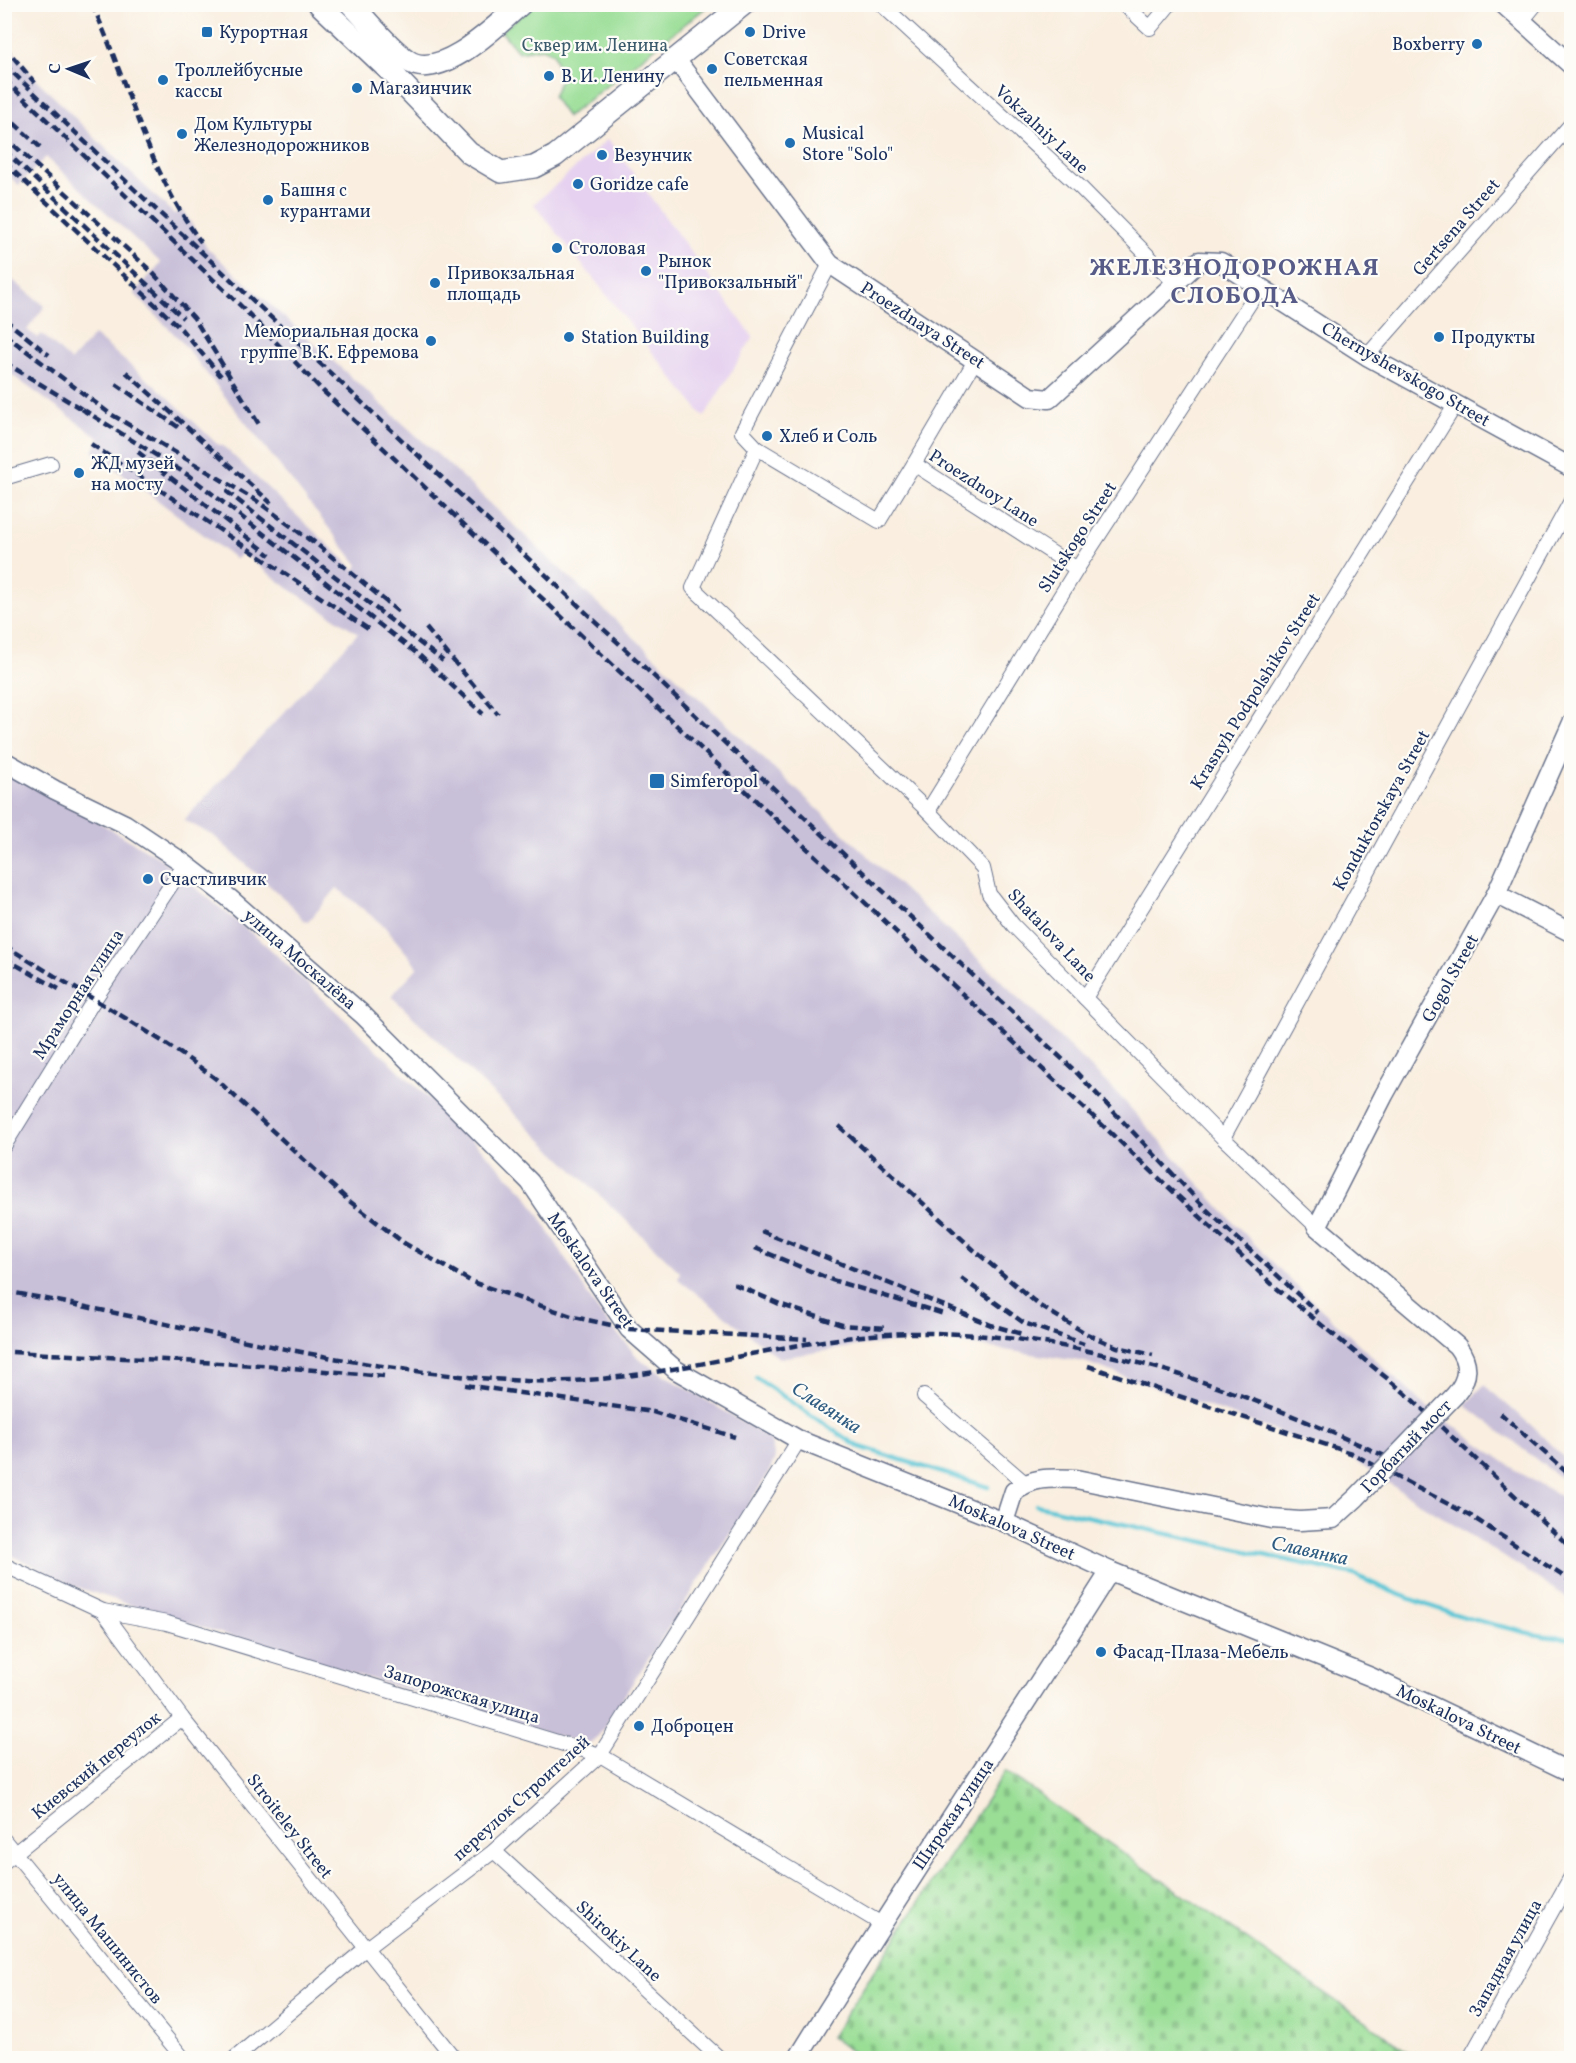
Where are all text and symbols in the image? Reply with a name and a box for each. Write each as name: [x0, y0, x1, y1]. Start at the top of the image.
place label: Курортная: [219, 21, 308, 46]
place label: Drive: [762, 21, 806, 46]
marker: Курортная: [200, 25, 214, 39]
marker: Drive: [743, 25, 757, 39]
place label: Boxberry: [1392, 33, 1465, 58]
park label: Сквер им. Ленина: [522, 34, 668, 59]
marker: Boxberry: [1470, 37, 1484, 51]
north arrow: [39, 39, 99, 99]
place label: Советская пельменная: [724, 48, 823, 94]
place label: Троллейбусные кассы: [175, 59, 303, 105]
marker: Советская пельменная: [705, 62, 719, 76]
text: С: [45, 63, 67, 74]
place label: В. И. Ленину: [561, 65, 665, 90]
marker: В. И. Ленину: [542, 69, 556, 83]
marker: Троллейбусные кассы: [156, 73, 170, 87]
place label: Магазинчик: [369, 77, 472, 102]
street label: Vokzalniy Lane: [988, 80, 1094, 180]
marker: Магазинчик: [350, 81, 364, 95]
place label: Дом Культуры Железнодорожников: [194, 113, 370, 159]
place label: Musical Store "Solo": [802, 122, 893, 168]
marker: Дом Культуры Железнодорожников: [175, 127, 189, 141]
marker: Musical Store "Solo": [783, 136, 797, 150]
place label: Везунчик: [614, 144, 693, 169]
marker: Везунчик: [595, 148, 609, 162]
place label: Goridze cafe: [590, 173, 689, 198]
street label: Gertsena Street: [1408, 174, 1507, 282]
marker: Goridze cafe: [571, 177, 585, 191]
place label: Башня с курантами: [280, 179, 371, 225]
marker: Башня с курантами: [261, 193, 275, 207]
place label: Столовая: [569, 237, 646, 262]
marker: Столовая: [550, 241, 564, 255]
place label: Рынок "Привокзальный": [658, 250, 803, 296]
district label: ЖЕЛЕЗНОДОРОЖНАЯ СЛОБОДА: [1090, 252, 1380, 314]
place label: Привокзальная площадь: [447, 262, 575, 308]
marker: Рынок "Привокзальный": [639, 264, 653, 278]
marker: Привокзальная площадь: [428, 276, 442, 290]
street label: Proezdnaya Street: [855, 277, 989, 376]
street label: Chernyshevskogo Street: [1316, 317, 1494, 434]
place label: Мемориальная доска группе В.К. Ефремова: [240, 320, 419, 366]
place label: Station Building: [581, 326, 709, 351]
place label: Продукты: [1451, 326, 1536, 351]
marker: Station Building: [562, 330, 576, 344]
marker: Продукты: [1432, 330, 1446, 344]
marker: Мемориальная доска группе В.К. Ефремова: [424, 334, 438, 348]
place label: Хлеб и Соль: [779, 425, 877, 450]
marker: Хлеб и Соль: [760, 429, 774, 443]
street label: Proezdnoy Lane: [923, 444, 1043, 534]
place label: ЖД музей на мосту: [91, 452, 174, 498]
marker: ЖД музей на мосту: [72, 466, 86, 480]
street label: Slutskogo Street: [1033, 477, 1124, 598]
street label: Krasnyh Podpolshikov Street: [1185, 589, 1327, 795]
street label: Konduktorskaya Street: [1328, 726, 1437, 896]
place label: Simferopol: [670, 770, 758, 795]
marker: Simferopol: [648, 772, 666, 790]
place label: Счастливчик: [160, 868, 267, 893]
marker: Счастливчик: [141, 872, 155, 886]
street label: Shatalova Lane: [1001, 884, 1101, 988]
street label: улица Москалёва: [237, 904, 361, 1016]
street label: Мраморная улица: [28, 925, 131, 1065]
street label: Gogol Street: [1417, 930, 1486, 1027]
street label: Moskalova Street: [540, 1208, 639, 1334]
water label: Славянка: [785, 1376, 866, 1442]
street label: Горбатый мост: [1356, 1395, 1458, 1500]
street label: Moskalova Street: [944, 1489, 1079, 1568]
water label: Славянка: [1268, 1530, 1351, 1574]
place label: Фасад-Плаза-Мебель: [1113, 1641, 1289, 1666]
marker: Фасад-Плаза-Мебель: [1094, 1645, 1108, 1659]
street label: Запорожская улица: [380, 1660, 543, 1731]
street label: Moskalova Street: [1392, 1679, 1525, 1761]
street label: Киевский переулок: [27, 1706, 167, 1826]
place label: Доброцен: [651, 1715, 734, 1740]
marker: Доброцен: [632, 1719, 646, 1733]
street label: переулок Строителей: [448, 1731, 596, 1868]
street label: Широкая улица: [907, 1754, 1001, 1876]
street label: Stroiteley Street: [240, 1769, 338, 1885]
street label: улица Машинистов: [46, 1868, 168, 2010]
street label: Западная улица: [1464, 1895, 1549, 2022]
street label: Shirokiy Lane: [569, 1896, 666, 1989]

